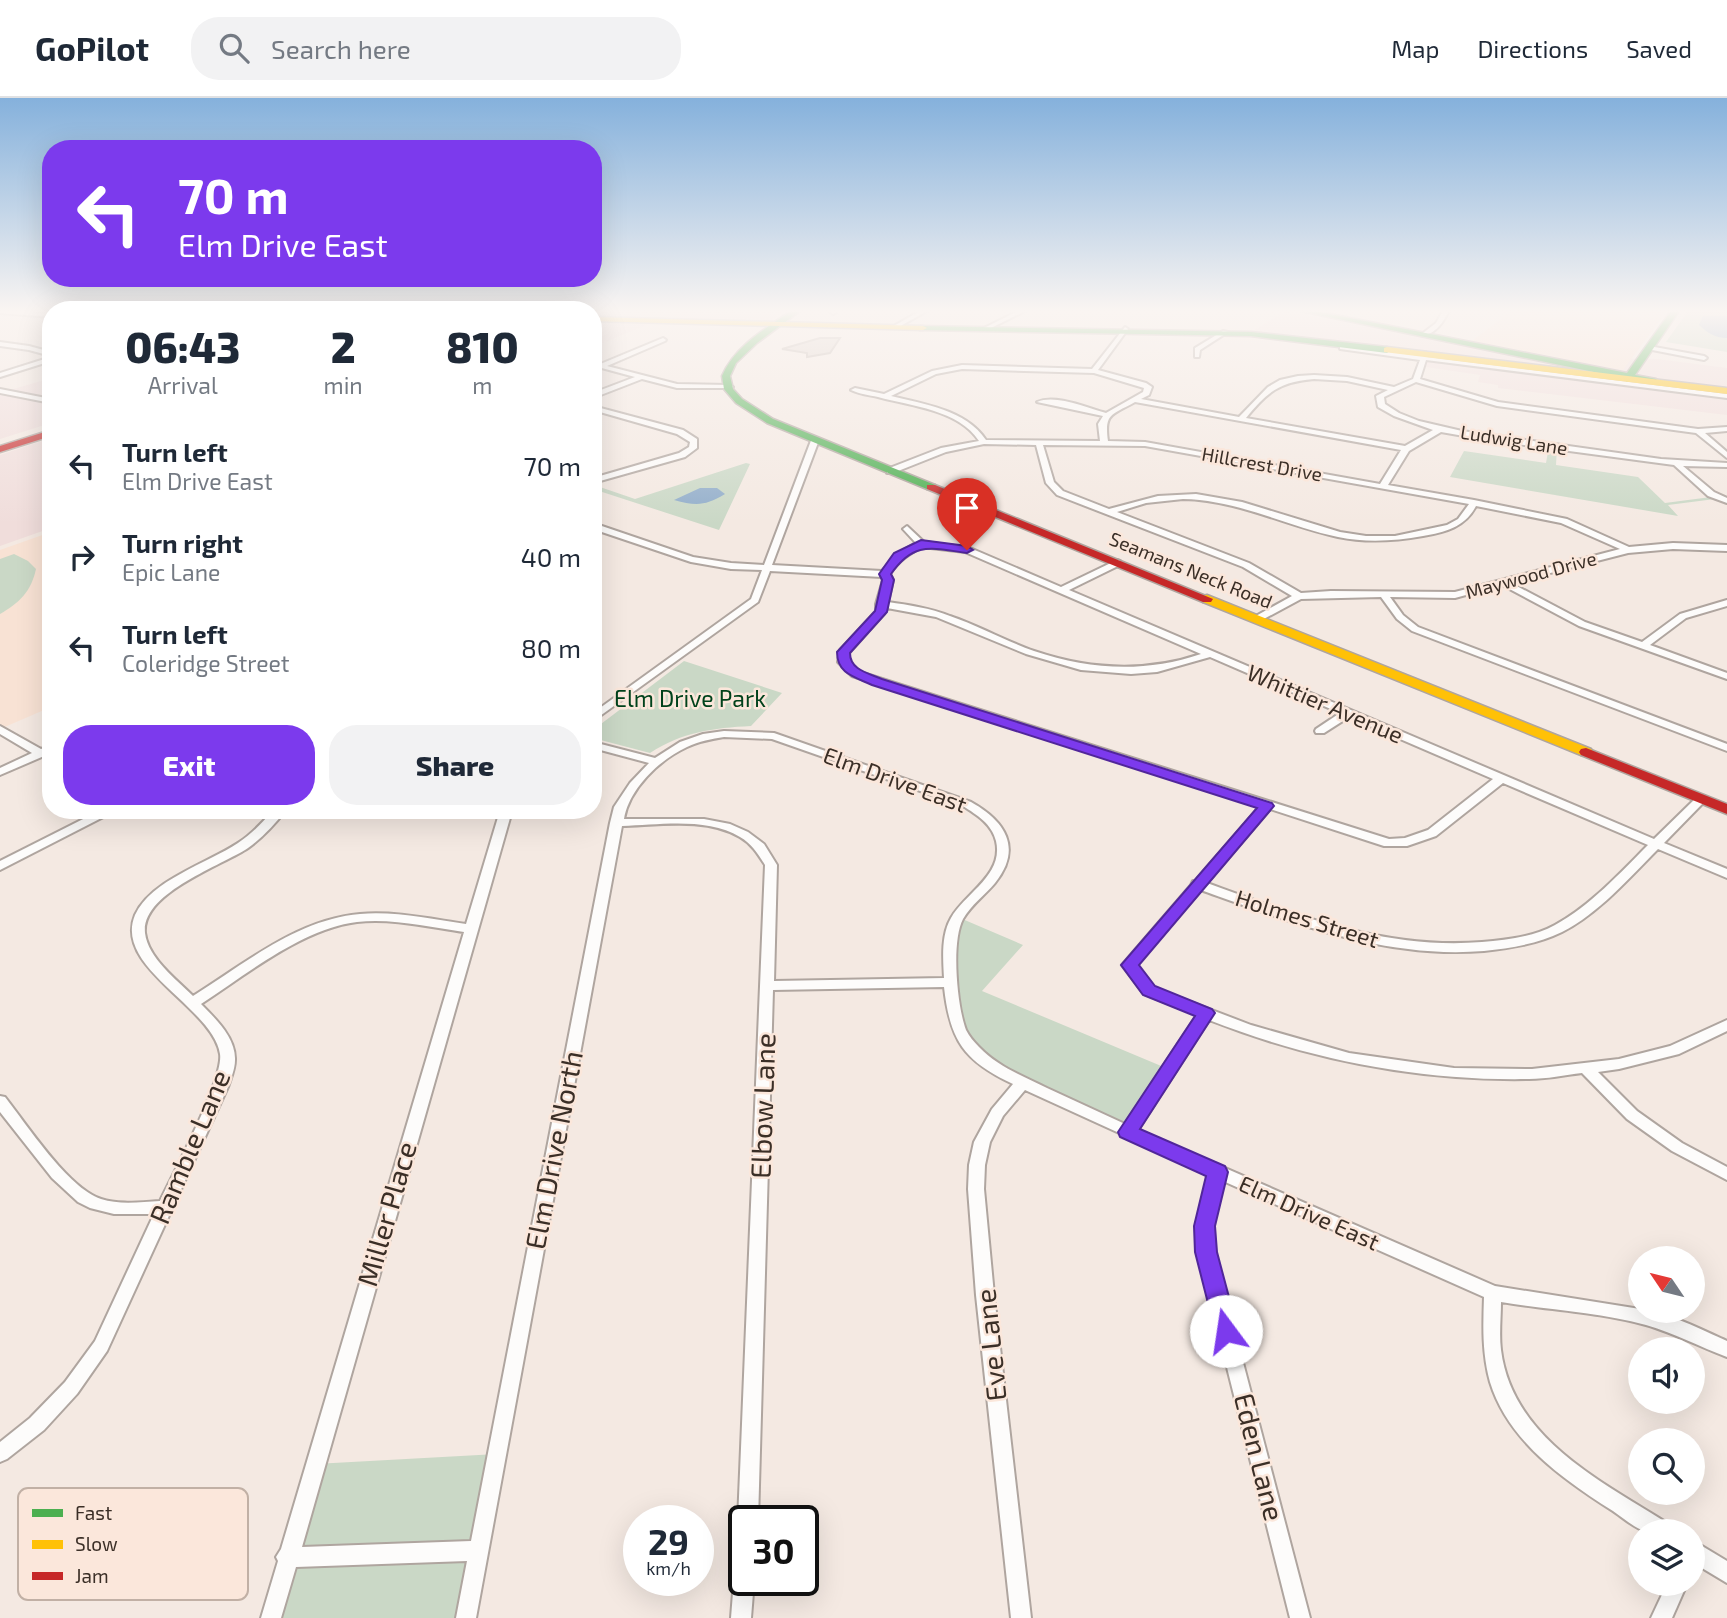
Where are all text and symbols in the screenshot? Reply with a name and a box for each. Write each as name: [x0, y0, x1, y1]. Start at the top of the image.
search box: [191, 17, 681, 80]
text: GoPilot: [35, 28, 149, 68]
icon: search: [215, 29, 253, 67]
text: Search here: [271, 33, 411, 64]
text: Map: [1391, 34, 1439, 63]
text: Directions: [1477, 34, 1588, 63]
text: Saved: [1626, 34, 1692, 63]
text: 70 m: [178, 165, 289, 224]
icon: left: [63, 168, 154, 259]
text: Elm Drive East: [178, 225, 388, 263]
text: 06:43: [125, 321, 240, 371]
text: 2: [331, 321, 356, 371]
text: 810: [446, 321, 519, 371]
text: Arrival: [148, 371, 218, 399]
text: min: [324, 371, 363, 399]
text: m: [472, 371, 492, 399]
street label: Ludwig Lane: [1459, 420, 1569, 459]
text: Turn left: [122, 436, 228, 467]
street label: Hillcrest Drive: [1200, 442, 1324, 485]
icon: left: [63, 447, 101, 485]
text: 70 m: [523, 450, 581, 481]
text: Elm Drive East: [122, 467, 273, 495]
pin: [937, 478, 997, 550]
icon: arrive: [948, 489, 986, 527]
street label: Seamans Neck Road: [1106, 526, 1276, 613]
text: Turn right: [122, 527, 243, 558]
icon: right: [63, 538, 101, 576]
text: 40 m: [521, 541, 581, 572]
street label: Maywood Drive: [1463, 546, 1599, 603]
text: Epic Lane: [122, 558, 220, 586]
text: Turn left: [122, 618, 228, 649]
icon: left: [63, 629, 101, 667]
text: 80 m: [521, 632, 581, 663]
text: Coleridge Street: [122, 649, 290, 677]
street label: Whittier Avenue: [1243, 658, 1408, 749]
park label: Elm Drive Park: [614, 684, 766, 712]
button: Exit: [63, 725, 315, 805]
button: Share: [329, 725, 581, 805]
street label: Elm Drive East: [820, 740, 971, 818]
street label: Holmes Street: [1232, 883, 1383, 953]
street label: Elbow Lane: [742, 1033, 782, 1179]
street label: Elm Drive North: [517, 1048, 589, 1252]
street label: Ramble Lane: [141, 1065, 237, 1229]
street label: Miller Place: [349, 1138, 423, 1290]
street label: Elm Drive East: [1235, 1169, 1384, 1256]
north arrow: [1628, 1246, 1704, 1323]
map controls: [1628, 1246, 1705, 1596]
street label: Eve Lane: [967, 1287, 1013, 1403]
position arrow: [1189, 1294, 1263, 1368]
button: sound: [1628, 1337, 1705, 1414]
street label: Eden Lane: [1228, 1389, 1292, 1524]
button: search: [1628, 1428, 1705, 1505]
legend: [18, 1488, 248, 1600]
text: Fast: [75, 1501, 112, 1524]
speed limit sign: 30: [728, 1505, 819, 1596]
button: layers: [1628, 1519, 1705, 1596]
text: 29: [648, 1520, 689, 1562]
text: Slow: [75, 1532, 118, 1555]
text: km/h: [646, 1557, 691, 1579]
text: Jam: [75, 1564, 109, 1587]

